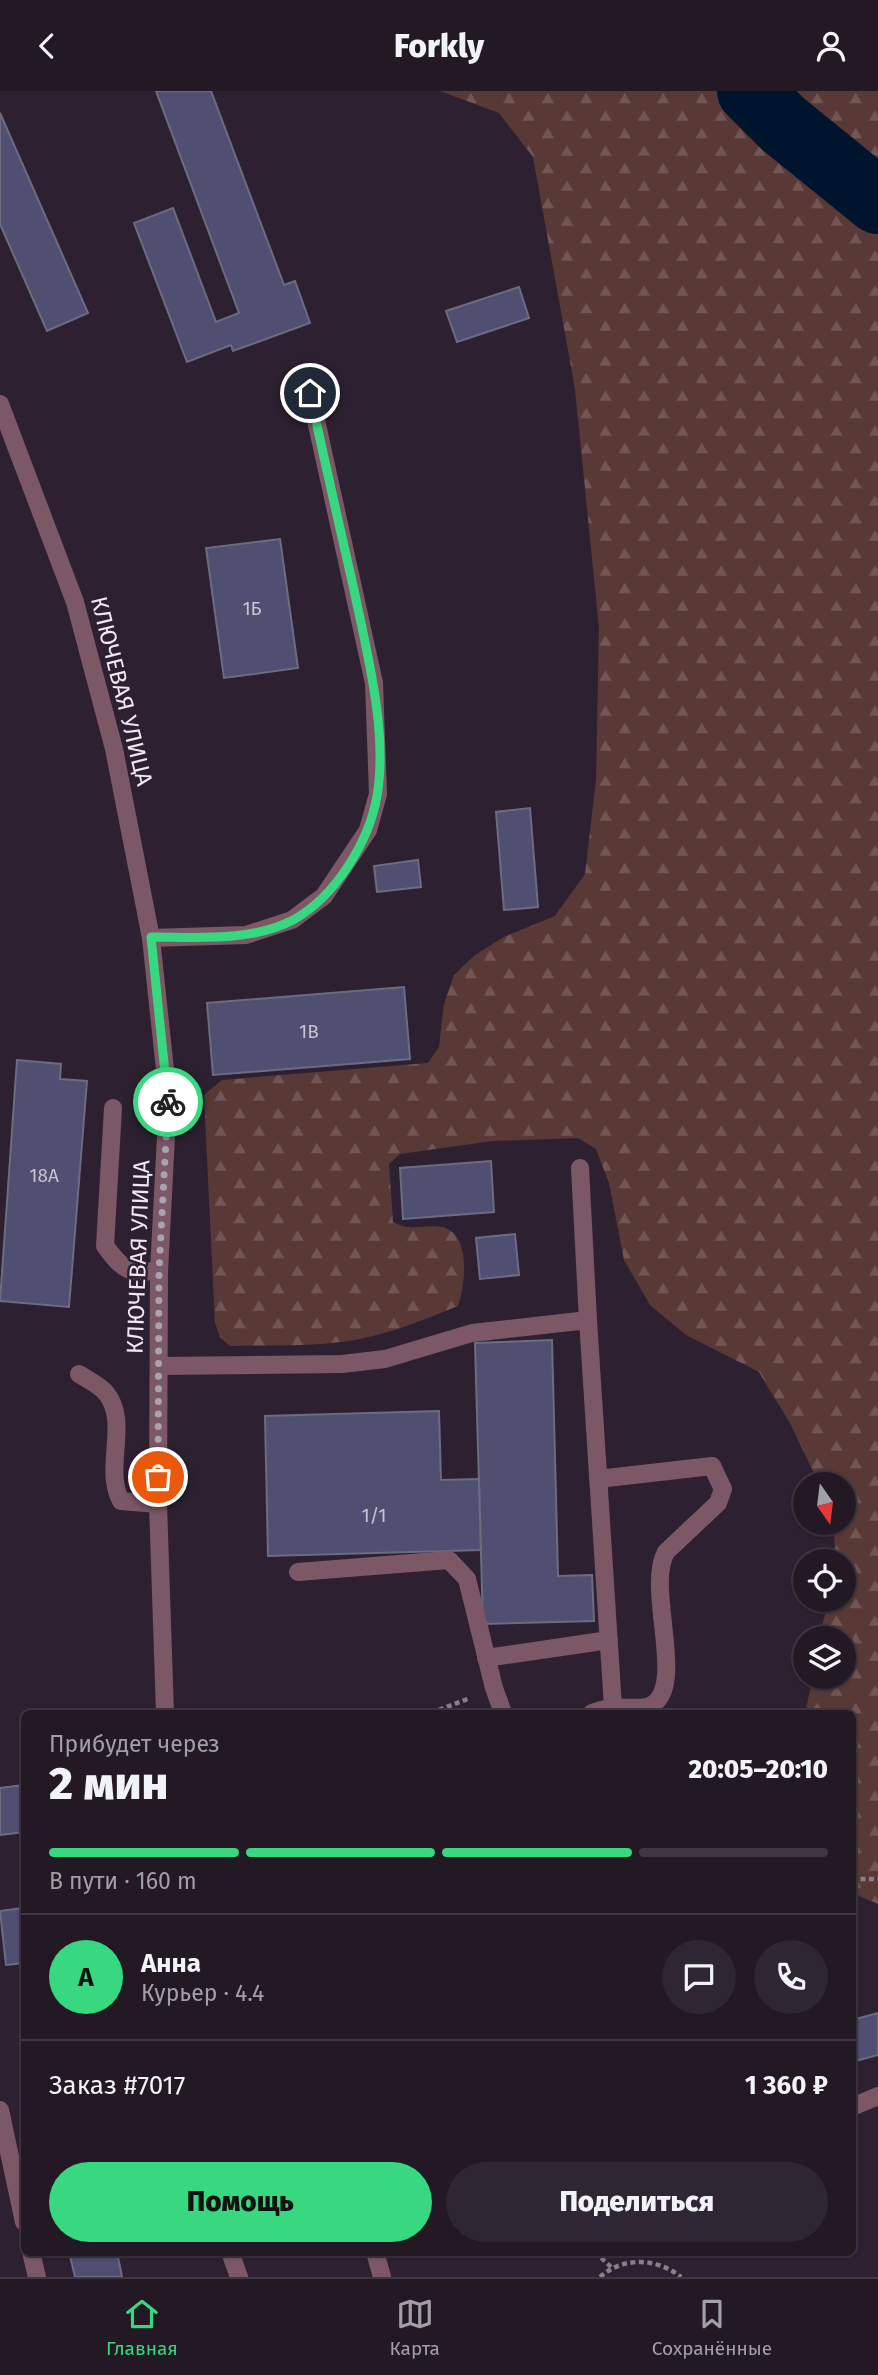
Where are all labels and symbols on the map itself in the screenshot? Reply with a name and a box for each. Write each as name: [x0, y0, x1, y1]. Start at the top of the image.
pin: [280, 363, 340, 423]
street label: КЛЮЧЕВАЯ УЛИЦА: [85, 593, 159, 789]
house number: 1Б: [242, 597, 262, 620]
house number: 1В: [299, 1020, 319, 1043]
courier: [133, 1067, 203, 1137]
street label: КЛЮЧЕВАЯ УЛИЦА: [121, 1159, 155, 1354]
house number: 18А: [29, 1164, 59, 1187]
pin: [128, 1447, 188, 1507]
north arrow: [793, 1472, 856, 1535]
house number: 1/1: [361, 1504, 387, 1527]

